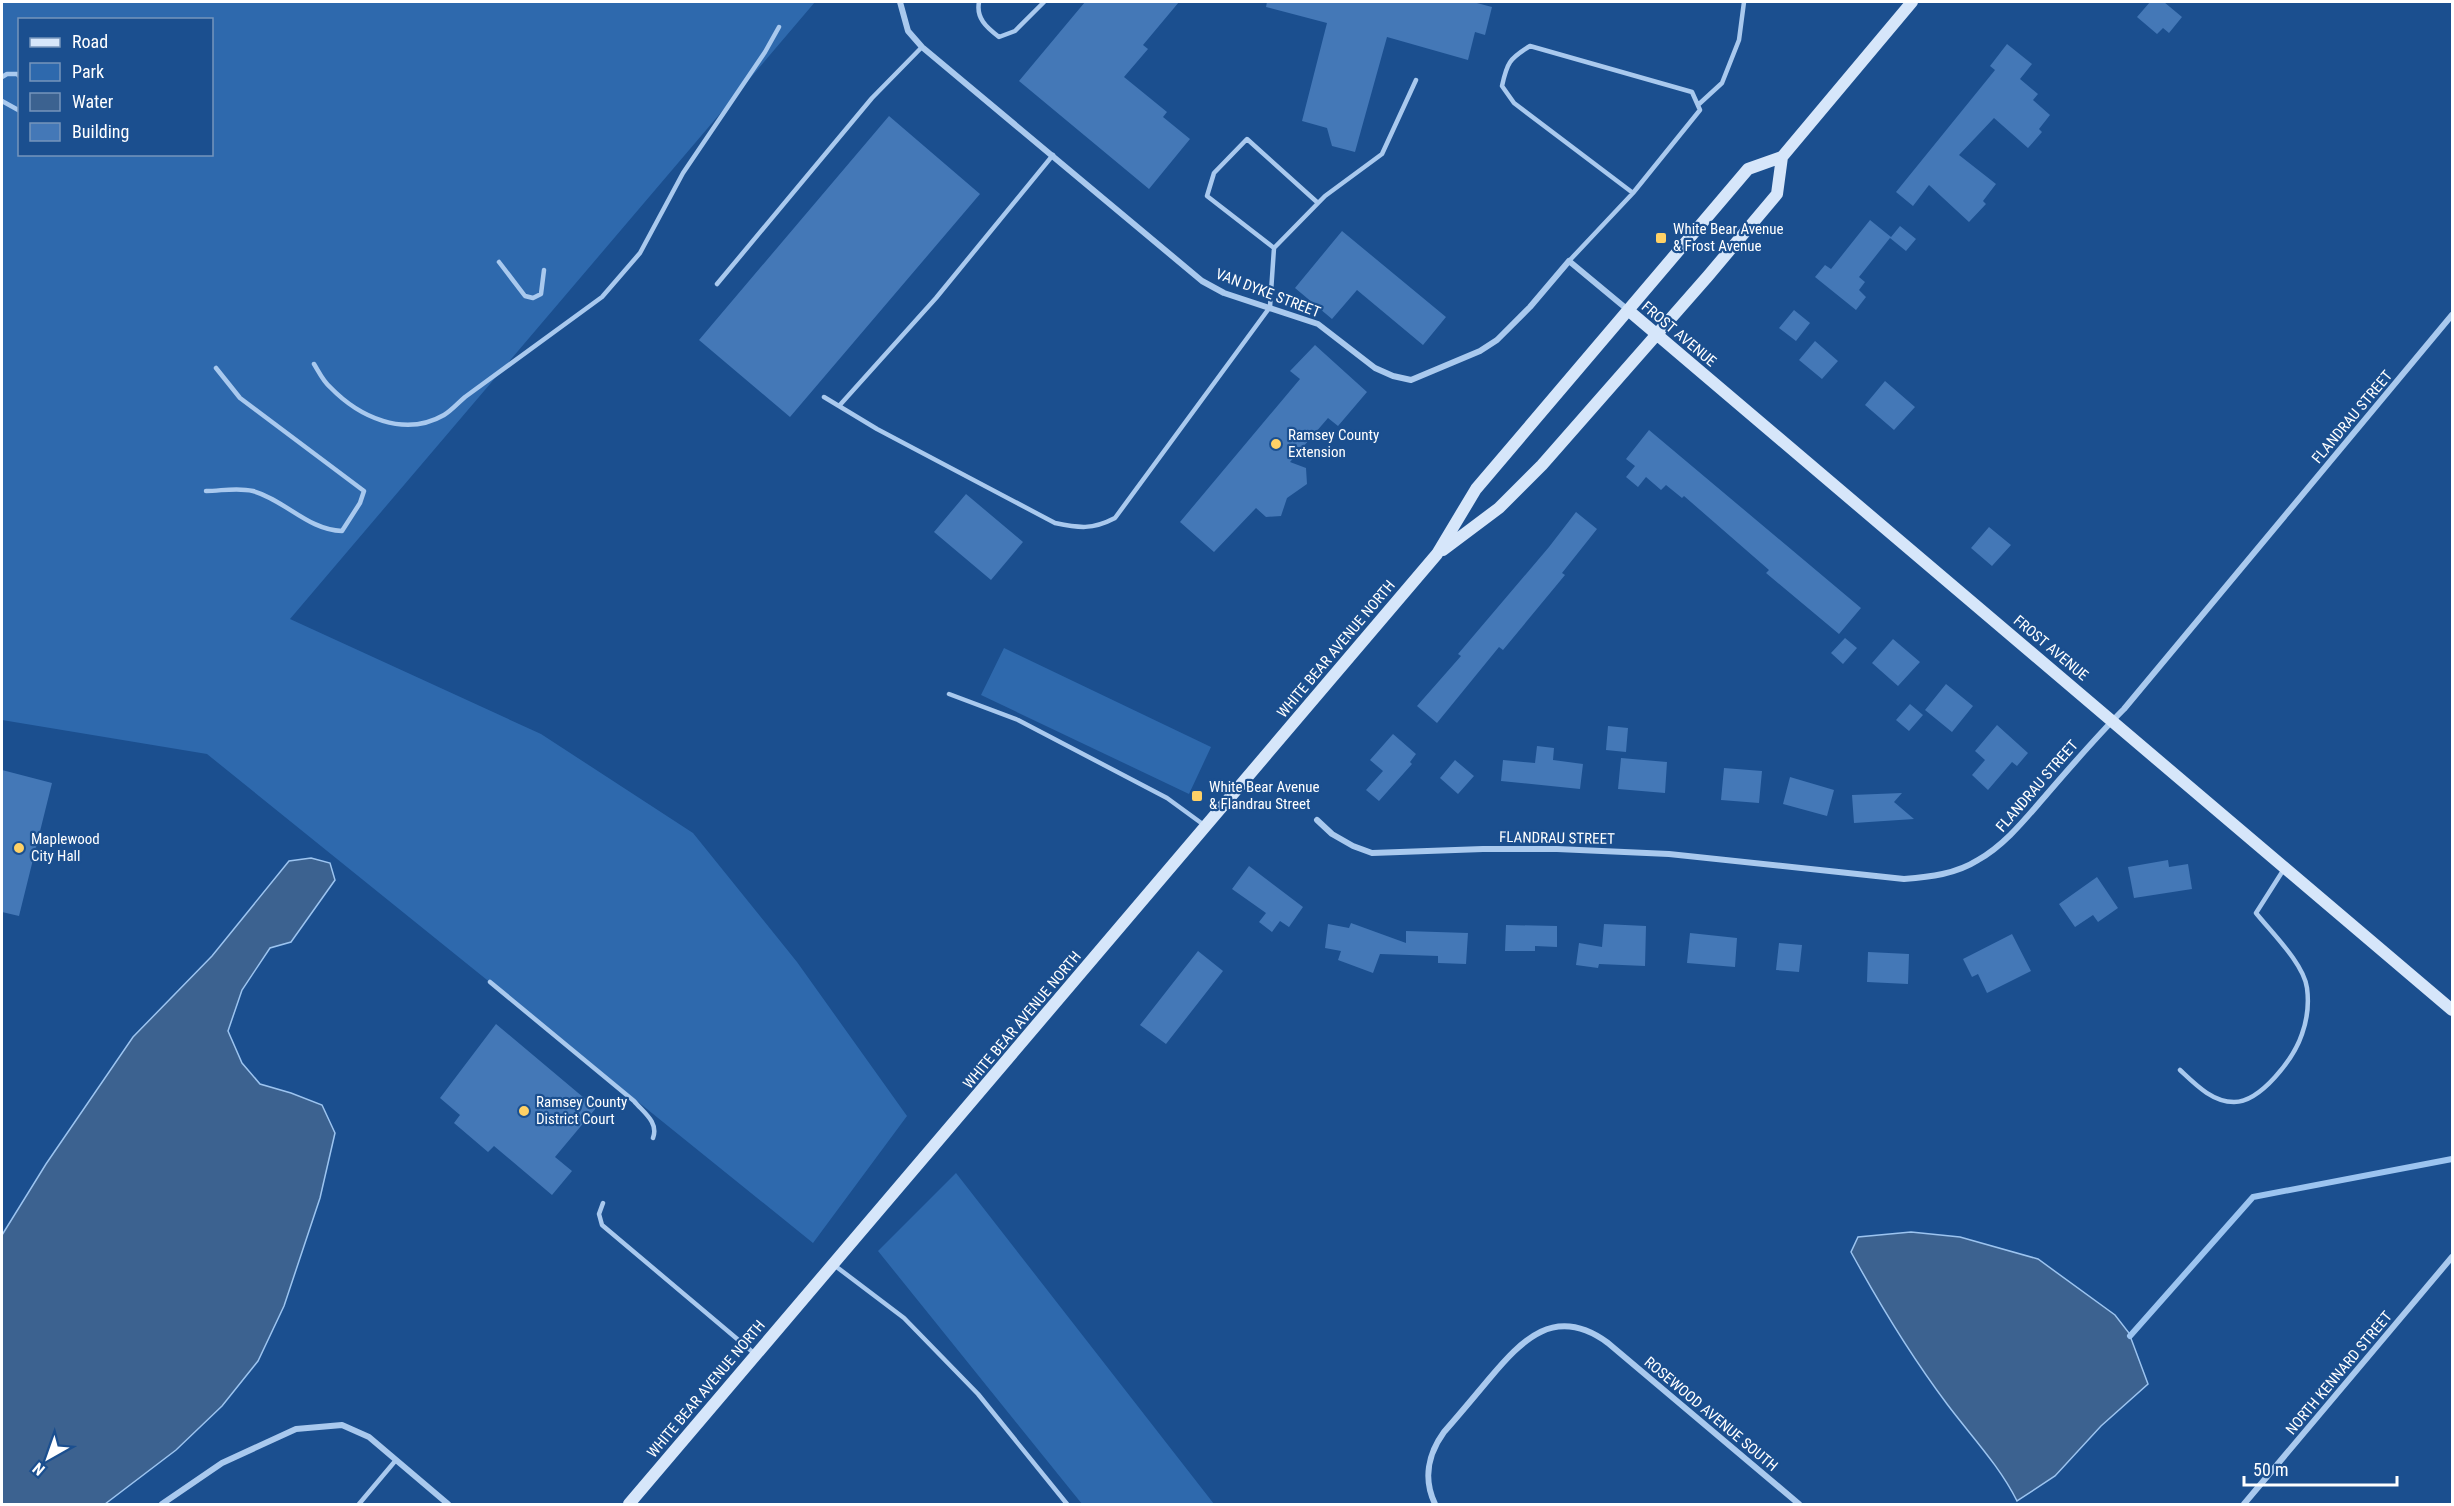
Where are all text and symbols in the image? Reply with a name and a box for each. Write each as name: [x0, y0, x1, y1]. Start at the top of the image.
legend: [18, 18, 213, 156]
text: Road: [72, 31, 108, 52]
text: Park: [72, 61, 104, 82]
text: Water: [72, 91, 114, 112]
text: Building: [72, 121, 129, 142]
place label: White Bear Avenue & Frost Avenue: [1673, 220, 1784, 255]
marker: White Bear Avenue & Frost Avenue: [1654, 231, 1668, 245]
street label: VAN DYKE STREET: [1213, 265, 1323, 321]
street label: FROST AVENUE: [1638, 298, 1720, 370]
street label: FLANDRAU STREET: [2308, 367, 2396, 467]
place label: Ramsey County Extension: [1288, 426, 1379, 461]
marker: Ramsey County Extension: [1269, 437, 1283, 451]
street label: WHITE BEAR AVENUE NORTH: [1273, 577, 1399, 721]
street label: FROST AVENUE: [2010, 612, 2092, 684]
street label: FLANDRAU STREET: [1992, 736, 2082, 836]
place label: White Bear Avenue & Flandrau Street: [1209, 778, 1320, 813]
marker: White Bear Avenue & Flandrau Street: [1190, 789, 1204, 803]
street label: FLANDRAU STREET: [1499, 828, 1615, 848]
place label: Maplewood City Hall: [31, 830, 100, 865]
marker: Maplewood City Hall: [12, 841, 26, 855]
street label: WHITE BEAR AVENUE NORTH: [959, 948, 1085, 1092]
place label: Ramsey County District Court: [536, 1093, 627, 1128]
marker: Ramsey County District Court: [517, 1104, 531, 1118]
street label: NORTH KENNARD STREET: [2282, 1307, 2396, 1438]
street label: WHITE BEAR AVENUE NORTH: [643, 1317, 769, 1461]
street label: ROSEWOOD AVENUE SOUTH: [1641, 1353, 1781, 1475]
north arrow: [18, 1428, 78, 1488]
scale bar: [2244, 1449, 2397, 1487]
text: N: [29, 1459, 49, 1480]
text: 50 m: [2253, 1459, 2288, 1480]

